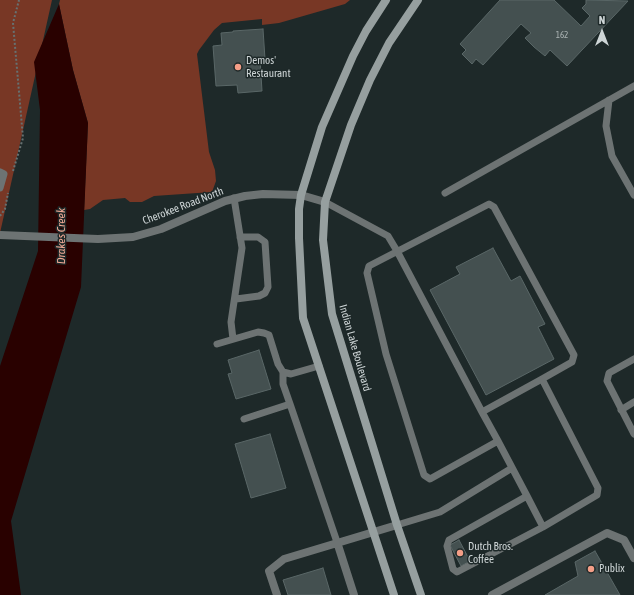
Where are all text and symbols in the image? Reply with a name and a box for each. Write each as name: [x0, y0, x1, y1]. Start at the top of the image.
north arrow: [582, 12, 622, 52]
text: N: [599, 14, 605, 26]
house number: 162: [556, 30, 568, 40]
place label: Demos' Restaurant: [246, 54, 291, 80]
marker: Demos' Restaurant: [233, 62, 243, 72]
street label: Cherokee Road North: [141, 185, 225, 227]
water label: Drakes Creek: [54, 208, 68, 264]
street label: Indian Lake Boulevard: [336, 303, 374, 393]
place label: Dutch Bros. Coffee: [468, 540, 513, 566]
marker: Dutch Bros. Coffee: [455, 548, 465, 558]
place label: Publix: [599, 562, 625, 576]
marker: Publix: [586, 564, 596, 574]

